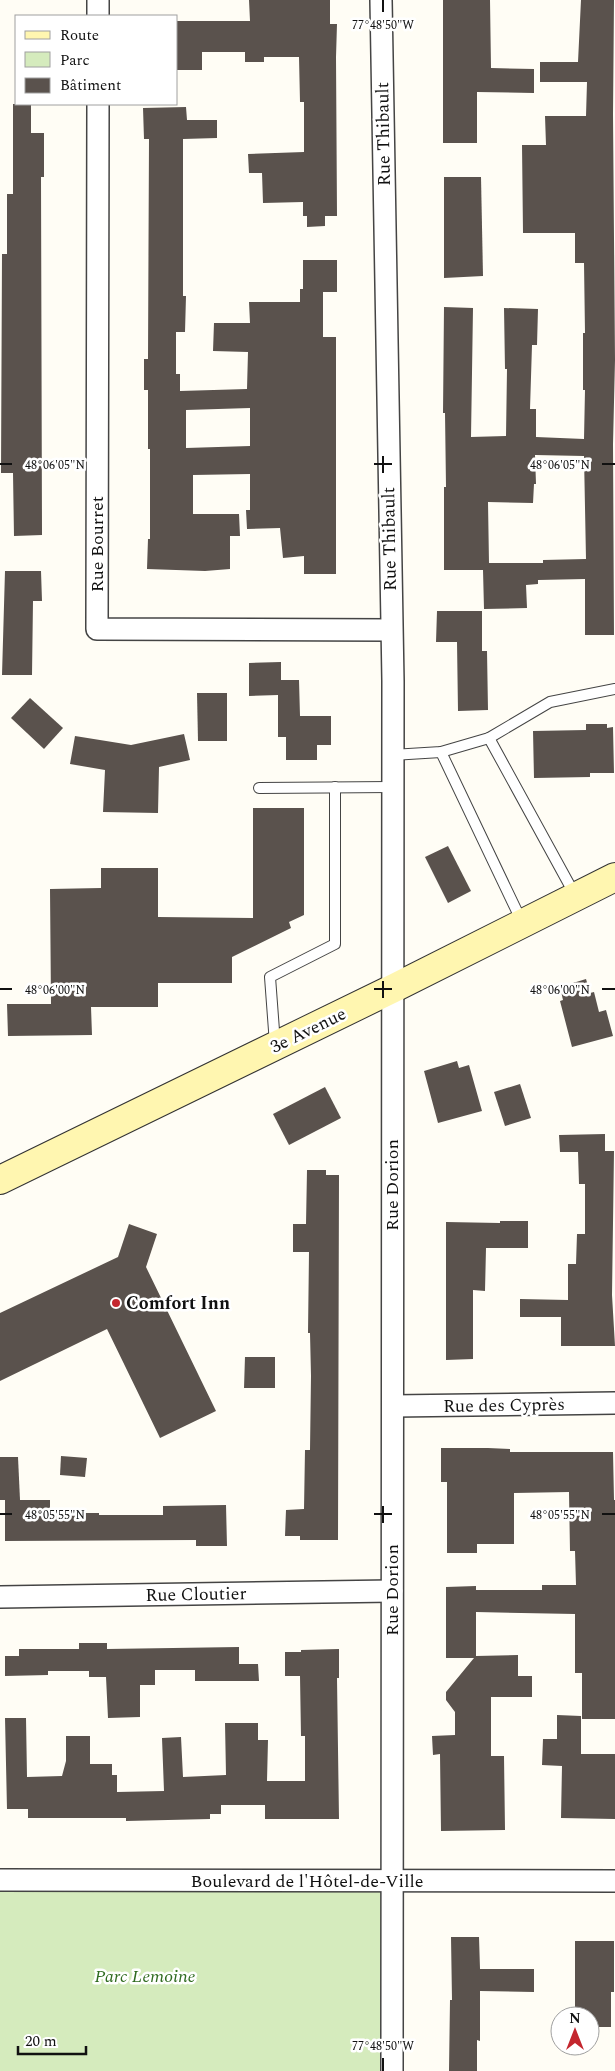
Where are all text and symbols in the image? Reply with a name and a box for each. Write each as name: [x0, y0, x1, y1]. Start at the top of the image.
legend: [15, 15, 178, 105]
text: 77°48'50"W: [352, 16, 414, 35]
text: Route: [60, 24, 99, 47]
text: Parc: [60, 49, 90, 72]
text: Bâtiment: [60, 74, 121, 97]
street label: Rue Thibault: [369, 82, 398, 186]
text: 48°06'05"N: [25, 456, 85, 475]
text: 48°06'05"N: [530, 456, 590, 475]
street label: Rue Thibault: [375, 487, 404, 591]
street label: Rue Bourret: [84, 496, 111, 592]
text: 48°06'00"N: [25, 981, 85, 1000]
text: 48°06'00"N: [530, 981, 590, 1000]
street label: 3e Avenue: [266, 1000, 351, 1060]
street label: Rue Dorion: [379, 1139, 406, 1231]
place label: Comfort Inn: [126, 1290, 230, 1317]
marker: Comfort Inn: [110, 1297, 122, 1309]
street label: Rue des Cyprès: [443, 1391, 565, 1420]
text: 48°05'55"N: [25, 1506, 85, 1525]
text: 48°05'55"N: [530, 1506, 590, 1525]
street label: Rue Dorion: [379, 1544, 406, 1636]
street label: Rue Cloutier: [145, 1580, 247, 1609]
street label: Boulevard de l'Hôtel-de-Ville: [191, 1868, 423, 1895]
park label: Parc Lemoine: [94, 1963, 196, 1990]
north arrow: [550, 2006, 600, 2056]
text: N: [569, 2008, 581, 2029]
scale bar: [18, 2024, 85, 2056]
text: 20 m: [25, 2030, 57, 2053]
text: 77°48'50"W: [352, 2037, 414, 2056]

